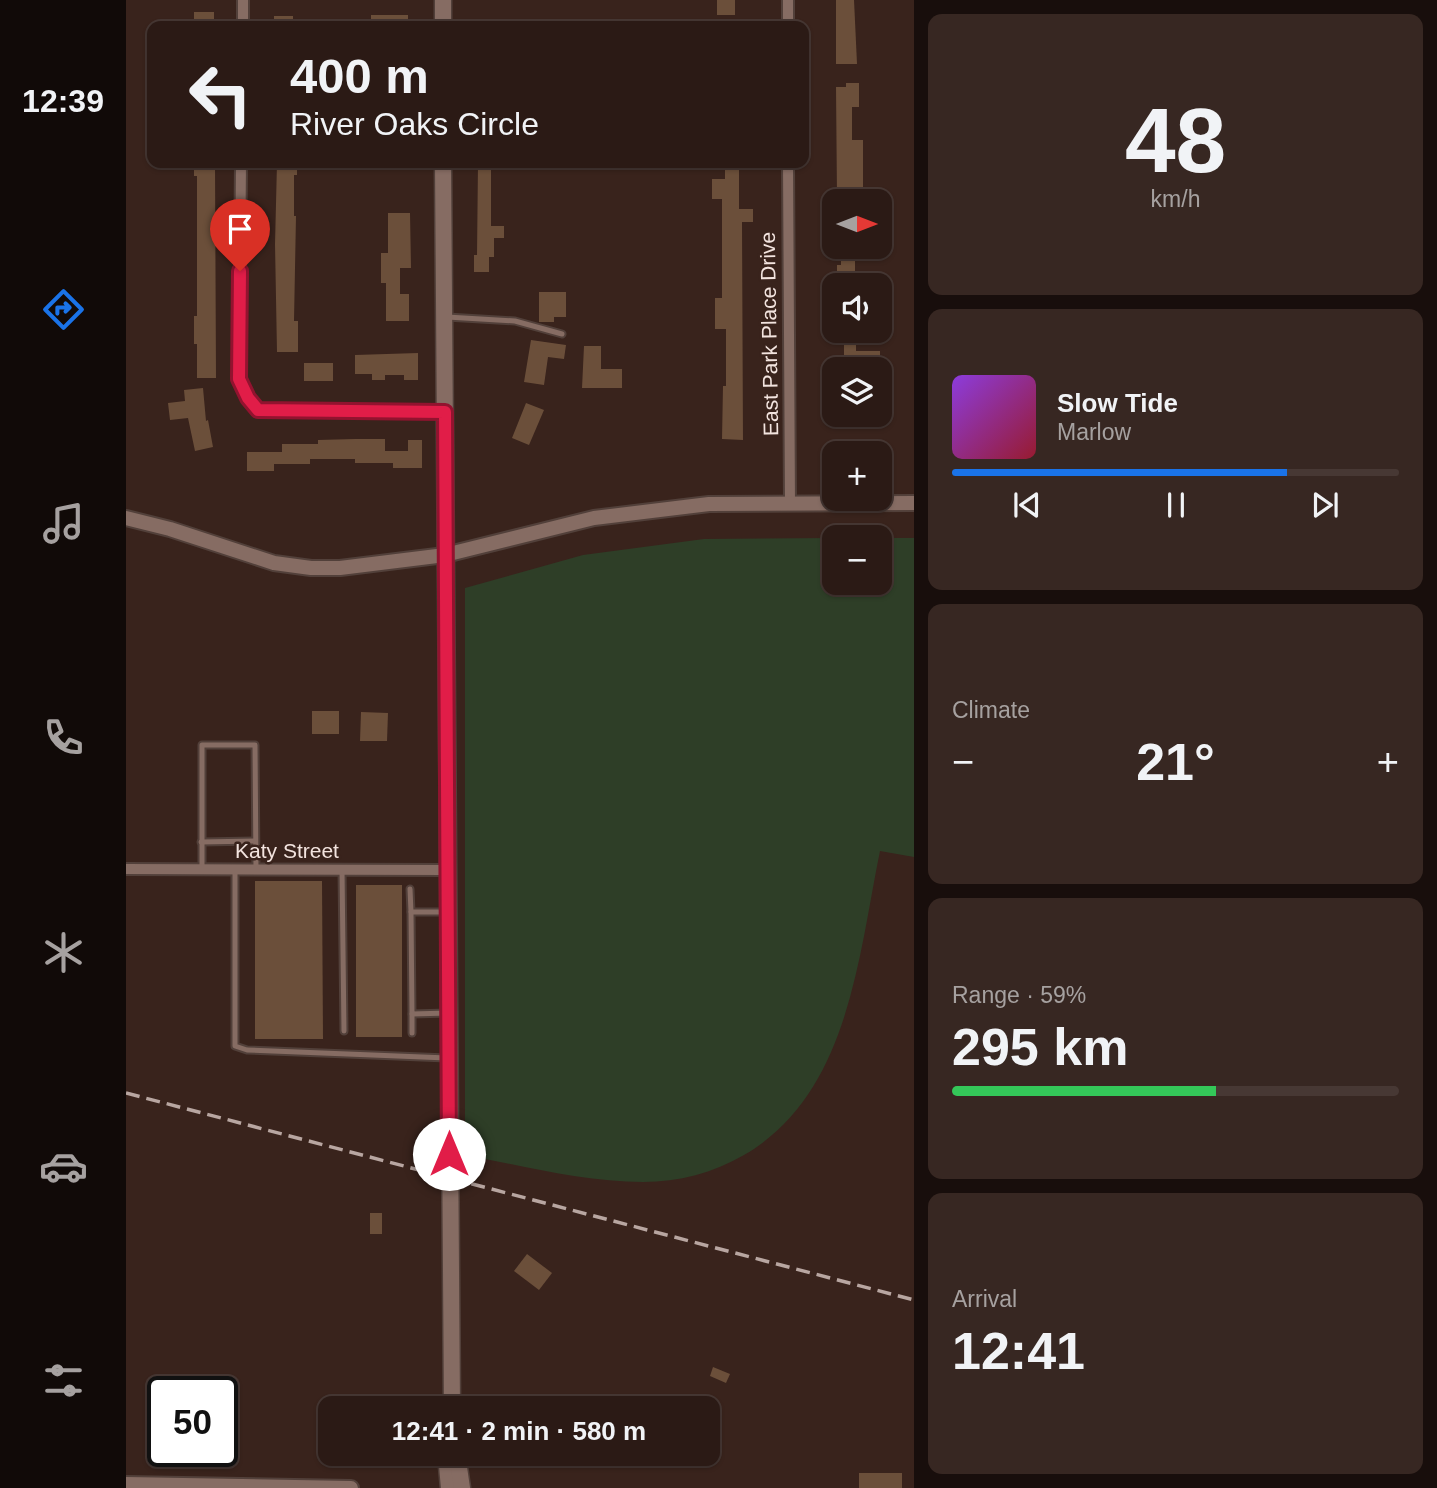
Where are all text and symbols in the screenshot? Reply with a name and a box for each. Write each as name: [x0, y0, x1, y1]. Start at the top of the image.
icon: left: [175, 49, 266, 140]
text: 400 m: [290, 49, 429, 103]
text: 12:39: [22, 83, 104, 119]
text: 48: [1125, 90, 1226, 191]
text: River Oaks Circle: [290, 106, 539, 142]
text: km/h: [1151, 186, 1200, 212]
north arrow: [822, 189, 892, 259]
map controls: [822, 189, 892, 595]
pin: [210, 199, 270, 271]
icon: arrive: [221, 210, 259, 248]
street label: East Park Place Drive: [756, 232, 782, 436]
button: sound: [822, 273, 892, 343]
icon: directions: [39, 285, 88, 334]
button: layers: [822, 357, 892, 427]
text: Slow Tide: [1057, 388, 1178, 418]
text: Marlow: [1057, 419, 1131, 445]
button: +: [822, 441, 892, 511]
icon: previous: [1008, 486, 1046, 524]
icon: pause: [1157, 486, 1195, 524]
icon: next: [1306, 486, 1344, 524]
icon: music: [39, 499, 88, 548]
button: −: [822, 525, 892, 595]
text: Climate: [952, 697, 1030, 723]
icon: phone: [39, 713, 88, 762]
text: 21°: [1136, 733, 1215, 791]
text: −: [952, 741, 974, 783]
text: +: [1377, 741, 1399, 783]
street label: Katy Street: [235, 839, 339, 862]
icon: climate: [39, 928, 88, 977]
text: Range · 59%: [952, 982, 1086, 1008]
text: 295 km: [952, 1018, 1128, 1076]
position arrow: [412, 1117, 486, 1191]
icon: car: [39, 1142, 88, 1191]
text: Arrival: [952, 1286, 1017, 1312]
text: 12:41: [952, 1322, 1085, 1380]
icon: filters: [39, 1356, 88, 1405]
speed limit sign: 50: [147, 1376, 238, 1467]
text: 12:41 · 2 min · 580 m: [392, 1416, 646, 1446]

